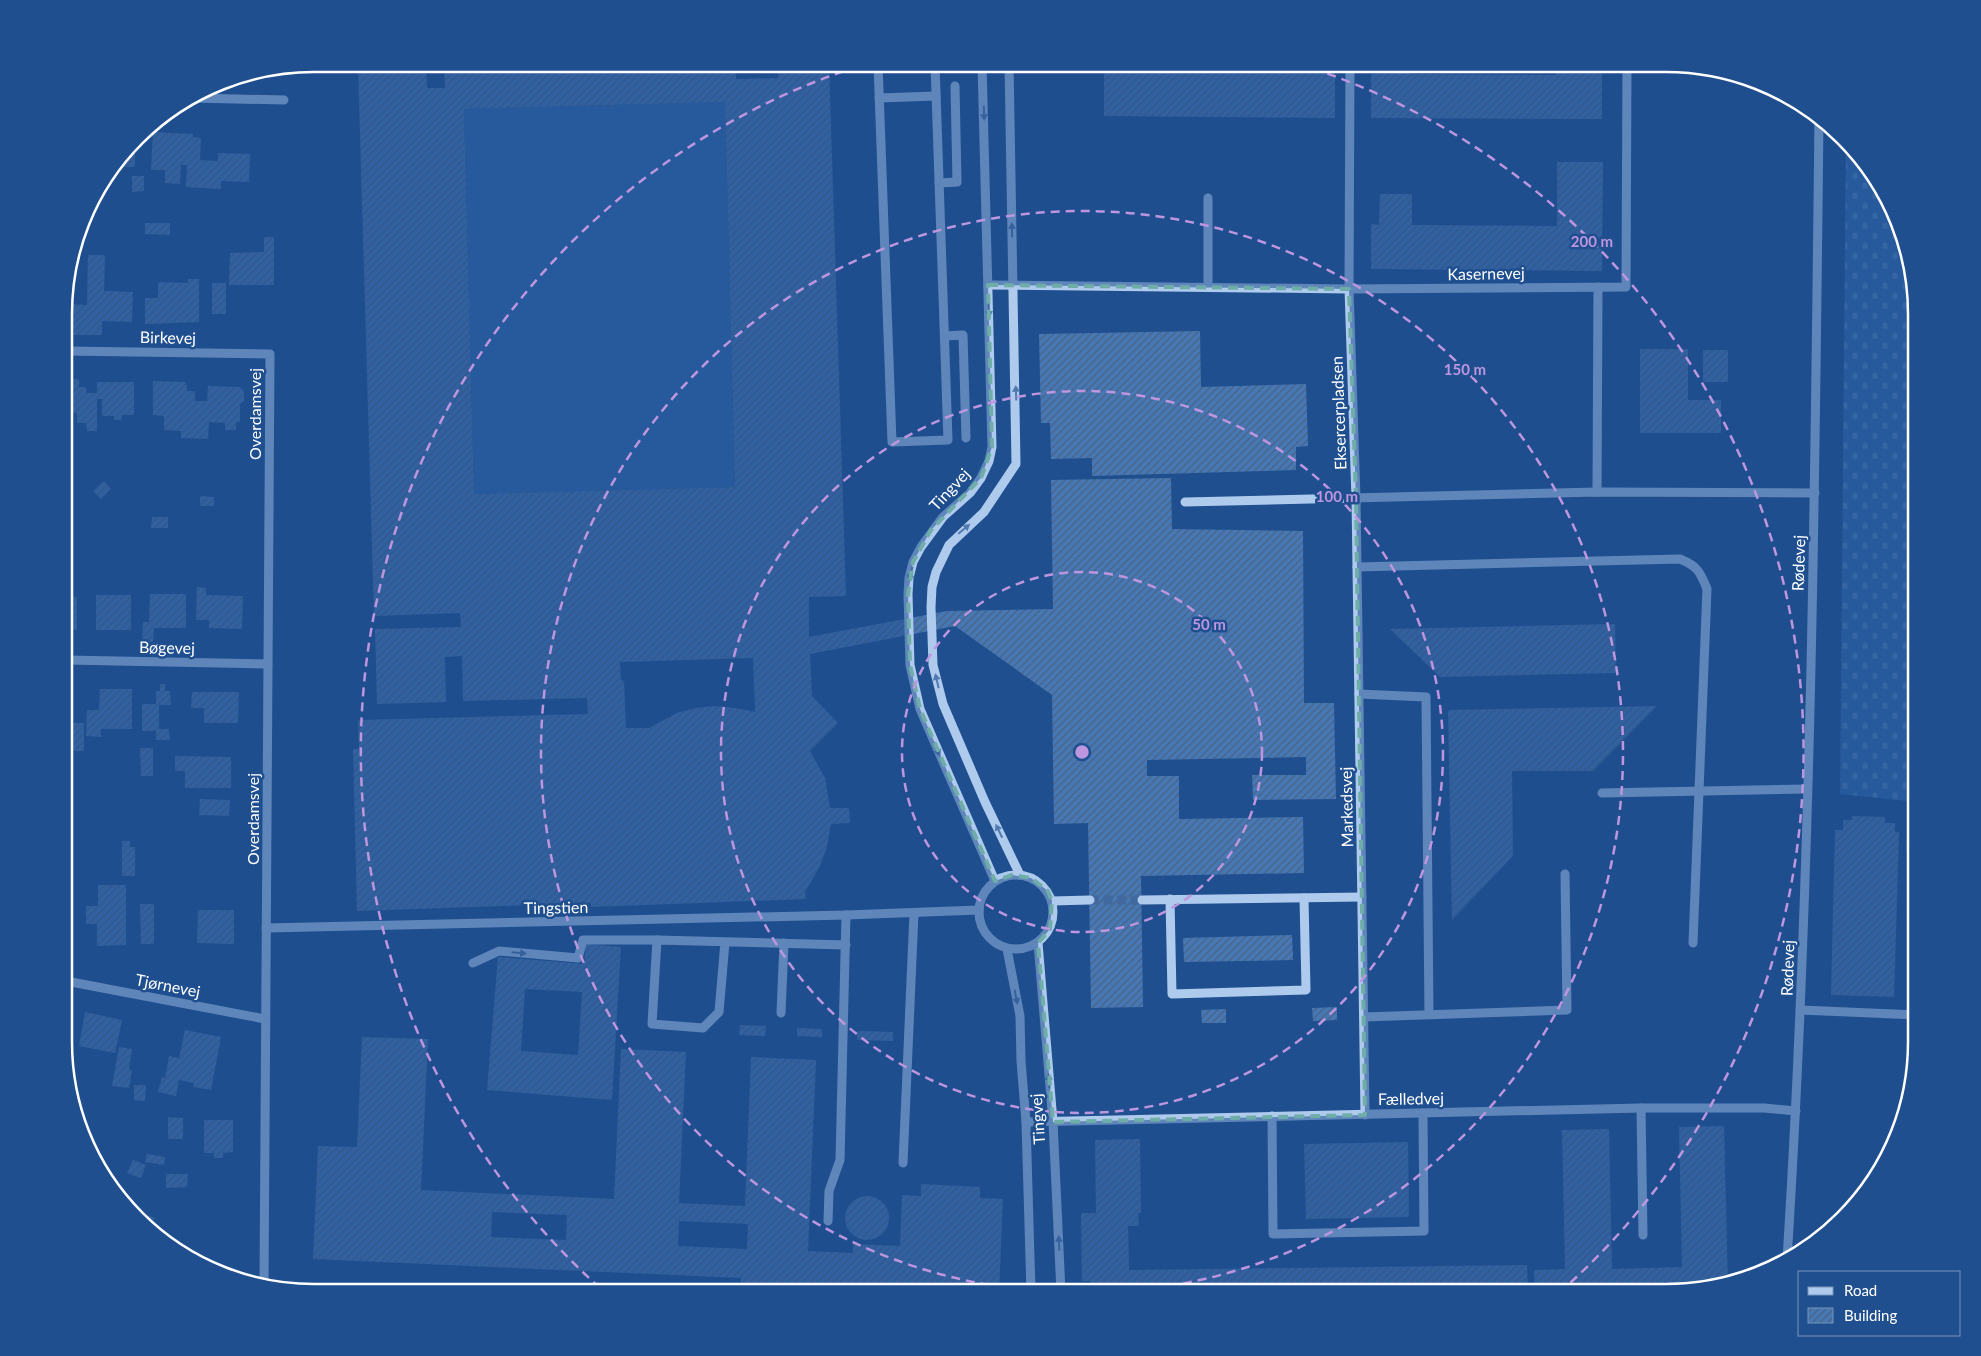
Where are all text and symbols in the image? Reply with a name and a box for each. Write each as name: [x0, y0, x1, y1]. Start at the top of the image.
one-way arrow: [980, 105, 988, 121]
one-way arrow: [1007, 222, 1015, 238]
text: 200 m: [1571, 232, 1613, 250]
street label: Kasernevej: [1447, 263, 1525, 283]
one-way arrow: [985, 302, 993, 318]
street label: Birkevej: [140, 327, 196, 347]
street label: Eksercerpladsen: [1327, 356, 1349, 470]
text: 150 m: [1444, 360, 1486, 378]
street label: Overdamsvej: [245, 368, 264, 460]
one-way arrow: [1011, 385, 1019, 401]
street label: Tingvej: [925, 464, 973, 514]
text: 100 m: [1316, 487, 1358, 505]
one-way arrow: [958, 524, 971, 535]
street label: Rødevej: [1788, 535, 1808, 591]
one-way arrow: [907, 566, 915, 581]
text: 50 m: [1192, 615, 1226, 633]
street label: Bøgevej: [139, 637, 195, 657]
one-way arrow: [933, 674, 941, 689]
one-way arrow: [934, 742, 942, 756]
centre of rings: [1073, 743, 1091, 761]
street label: Markedsvej: [1336, 767, 1356, 847]
street label: Overdamsvej: [243, 773, 262, 865]
one-way arrow: [995, 824, 1003, 838]
street label: Tingstien: [524, 897, 588, 917]
street label: Rødevej: [1777, 940, 1797, 996]
one-way arrow: [511, 949, 527, 957]
street label: Tjørnevej: [134, 969, 202, 1001]
one-way arrow: [1013, 989, 1021, 1005]
one-way arrow: [1045, 1073, 1053, 1089]
street label: Fælledvej: [1378, 1088, 1444, 1108]
street label: Tingvej: [1026, 1093, 1048, 1145]
one-way arrow: [1054, 1235, 1062, 1251]
legend: [1798, 1271, 1961, 1336]
text: Road: [1844, 1281, 1877, 1299]
text: Building: [1844, 1306, 1897, 1324]

